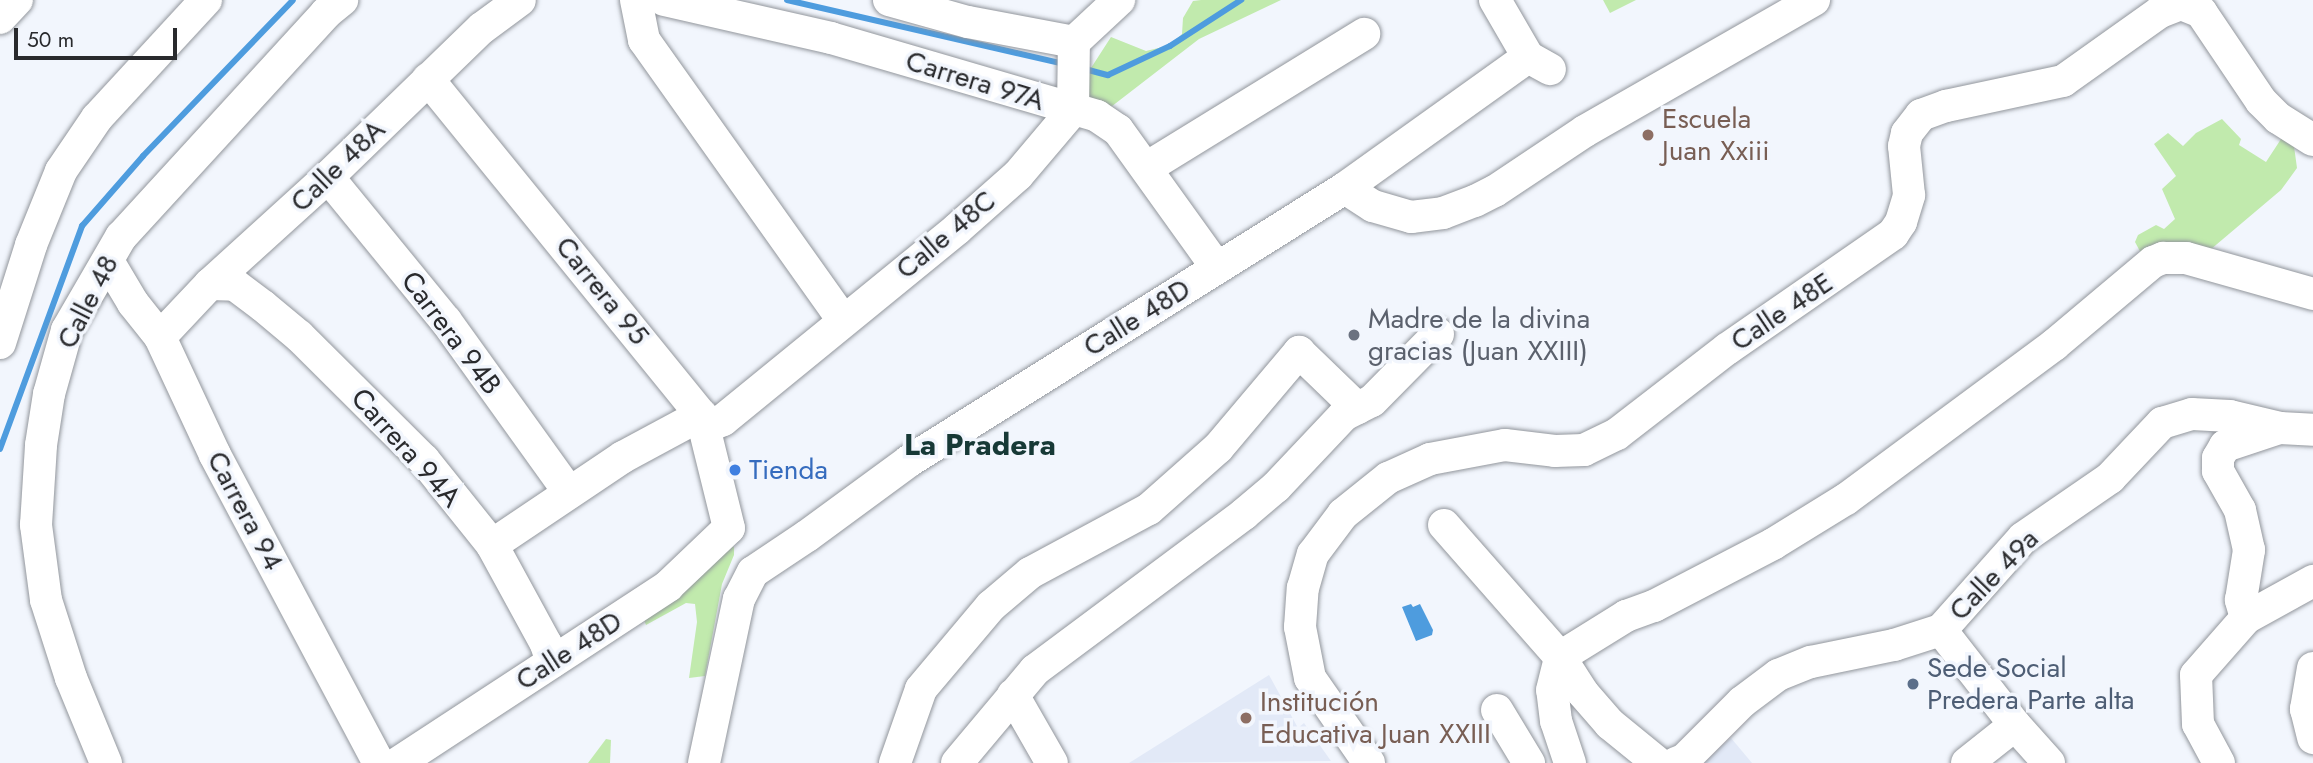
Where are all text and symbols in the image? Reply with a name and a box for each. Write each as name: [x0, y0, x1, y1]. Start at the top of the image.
scale bar: [18, 14, 180, 58]
text: 50 m: [27, 25, 74, 55]
street label: Carrera 97A: [902, 44, 1048, 118]
place label: Escuela Juan Xxiii: [1662, 102, 1770, 168]
street label: Calle 48A: [284, 113, 392, 219]
marker: Escuela Juan Xxiii: [1640, 127, 1656, 143]
street label: Calle 48C: [890, 184, 1002, 286]
street label: Carrera 95: [548, 230, 656, 352]
street label: Calle 48: [50, 250, 126, 354]
street label: Carrera 94B: [394, 265, 508, 401]
street label: Calle 48E: [1725, 266, 1839, 358]
street label: Calle 48D: [1078, 272, 1196, 364]
place label: Madre de la divina gracias (Juan XXIII): [1368, 302, 1590, 368]
marker: Madre de la divina gracias (Juan XXIII): [1346, 327, 1362, 343]
street label: Carrera 94A: [344, 382, 468, 514]
district label: La Pradera: [904, 427, 1056, 463]
street label: Carrera 94: [200, 446, 290, 576]
place label: Tienda: [749, 453, 828, 487]
marker: Tienda: [727, 462, 743, 478]
street label: Calle 49a: [1943, 523, 2045, 627]
street label: Calle 48D: [510, 605, 628, 697]
place label: Sede Social Predera Parte alta: [1927, 651, 2134, 717]
marker: Sede Social Predera Parte alta: [1905, 676, 1921, 692]
place label: Institución Educativa Juan XXIII: [1260, 685, 1491, 751]
marker: Institución Educativa Juan XXIII: [1238, 710, 1254, 726]

